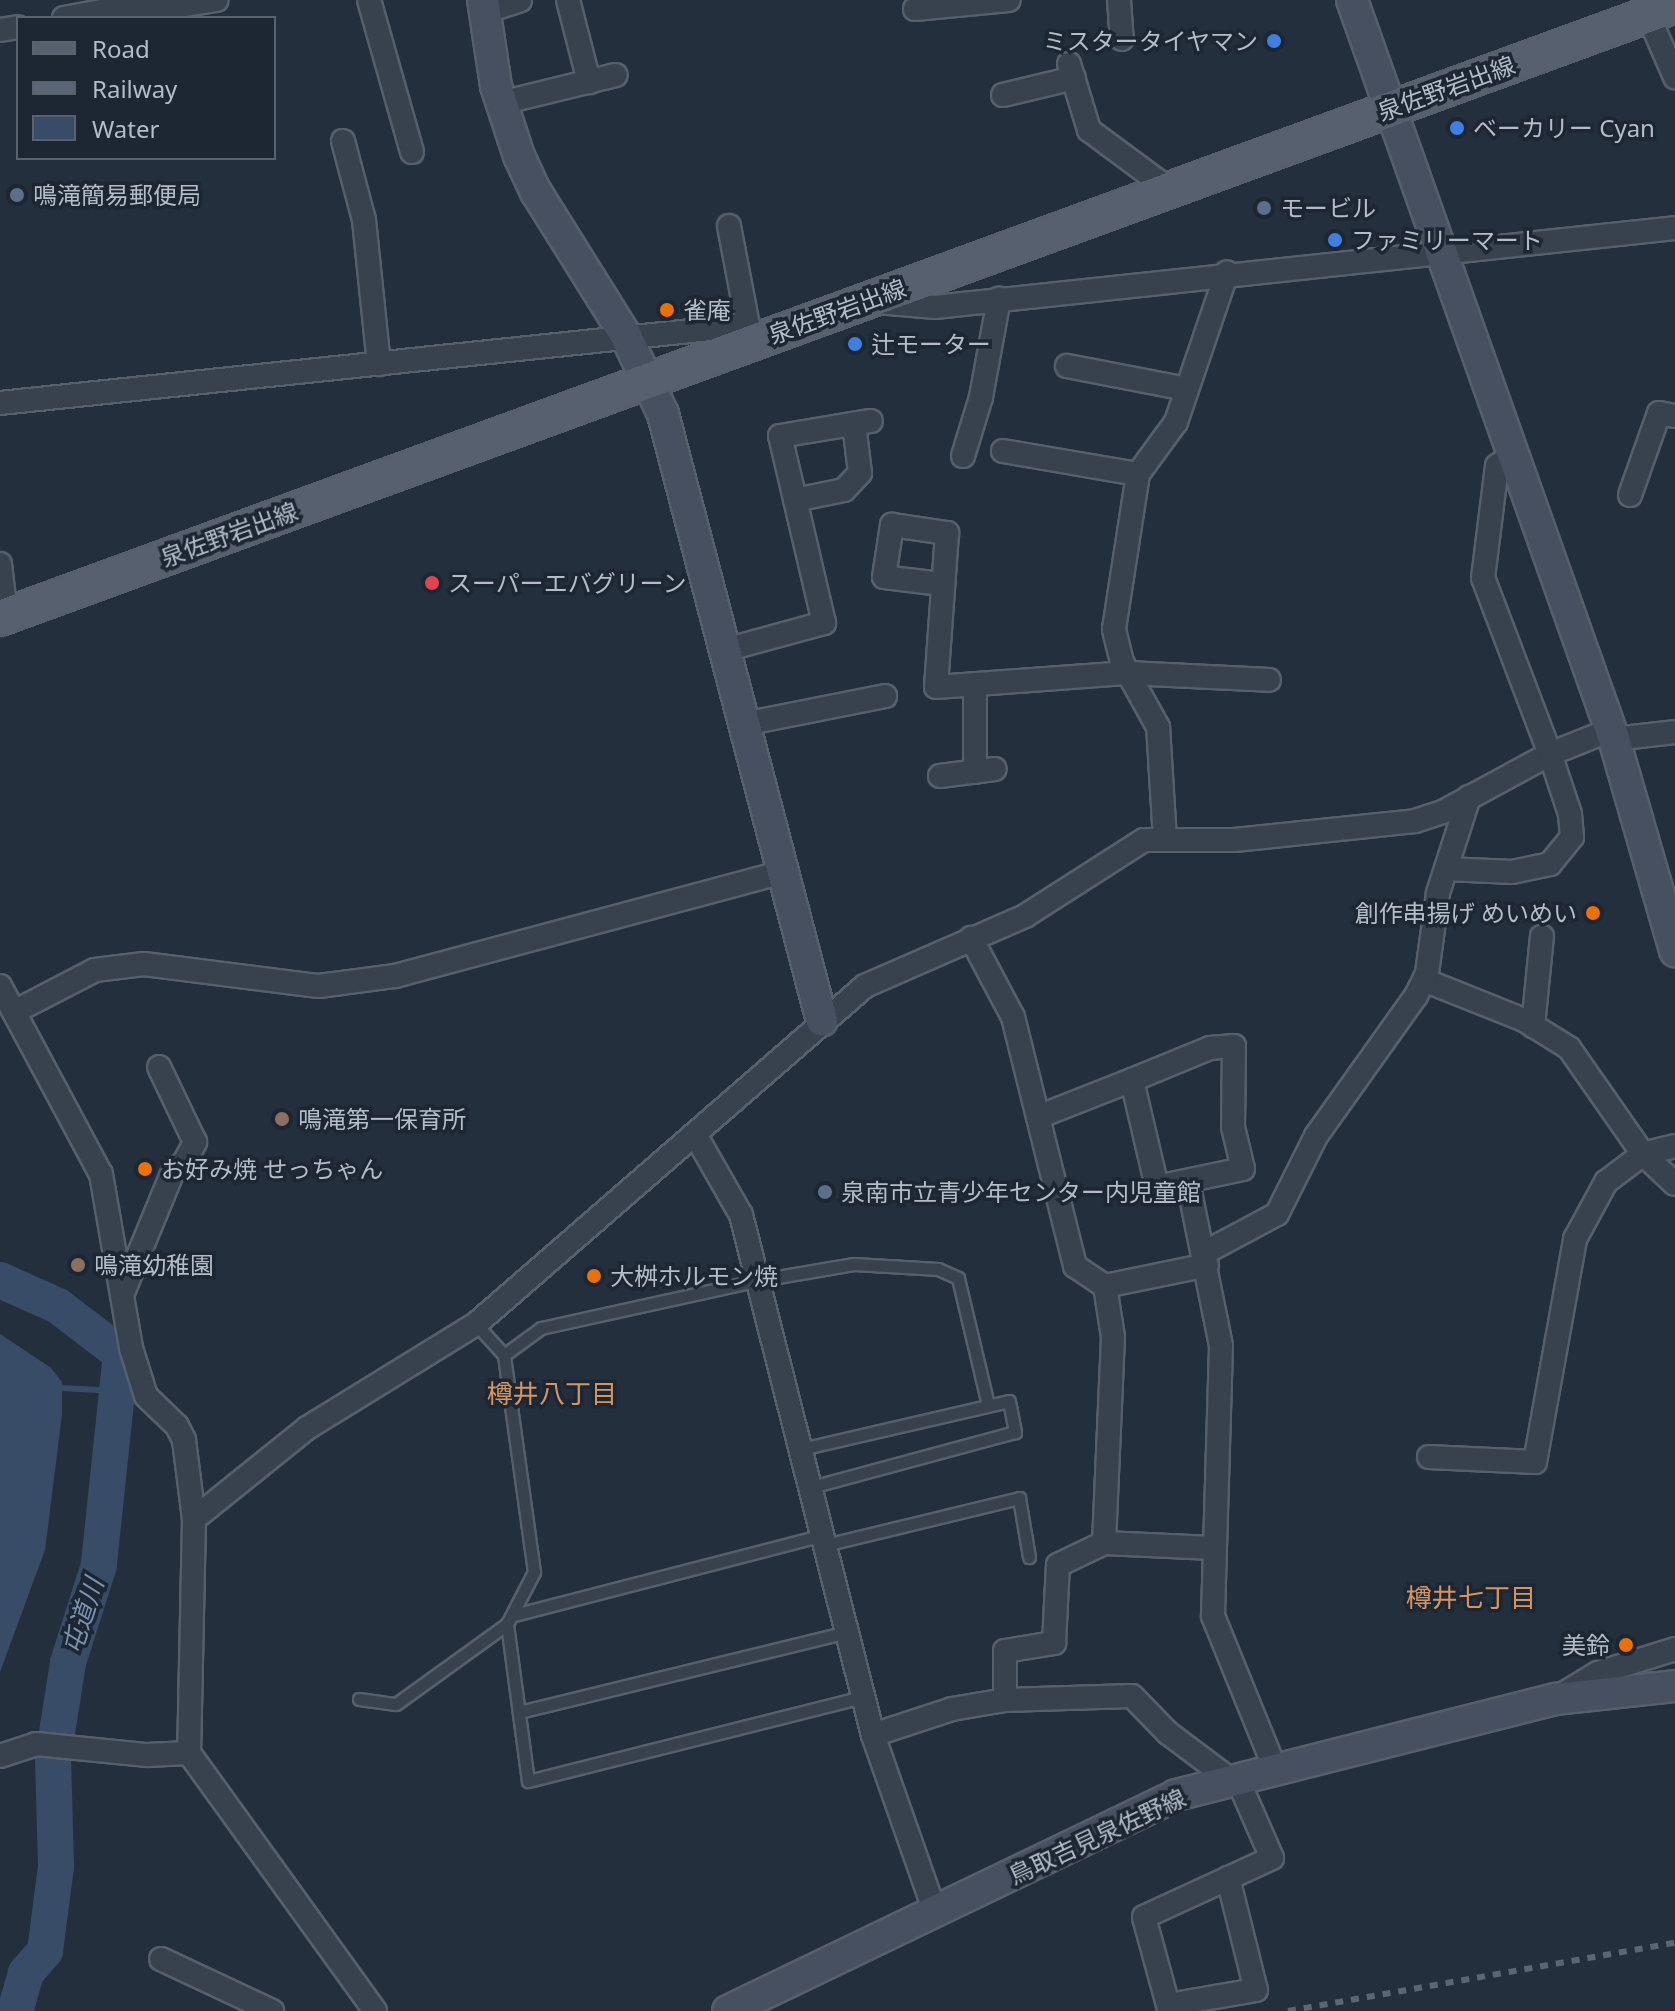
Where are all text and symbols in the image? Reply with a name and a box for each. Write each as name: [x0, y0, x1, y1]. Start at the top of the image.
legend: [16, 16, 276, 160]
place label: ミスタータイヤマン: [1042, 27, 1258, 55]
text: Road: [92, 32, 150, 65]
marker: ミスタータイヤマン: [1265, 32, 1283, 50]
street label: 泉佐野岩出線: [1373, 50, 1519, 126]
text: Railway: [92, 72, 177, 105]
text: Water: [92, 112, 159, 145]
place label: ベーカリー Cyan: [1473, 114, 1655, 142]
marker: ベーカリー Cyan: [1448, 119, 1466, 137]
place label: 鳴滝簡易郵便局: [33, 181, 201, 209]
marker: 鳴滝簡易郵便局: [8, 186, 26, 204]
place label: モービル: [1280, 194, 1376, 222]
marker: モービル: [1255, 199, 1273, 217]
place label: ファミリーマート: [1351, 226, 1543, 254]
marker: ファミリーマート: [1326, 231, 1344, 249]
street label: 泉佐野岩出線: [764, 273, 910, 349]
place label: 雀庵: [683, 296, 731, 324]
marker: 雀庵: [658, 301, 676, 319]
place label: 辻モーター: [871, 330, 991, 358]
marker: 辻モーター: [846, 335, 864, 353]
street label: 泉佐野岩出線: [156, 496, 302, 572]
place label: スーパーエバグリーン: [448, 569, 688, 597]
marker: スーパーエバグリーン: [423, 574, 441, 592]
place label: 創作串揚げ めいめい: [1355, 899, 1577, 927]
marker: 創作串揚げ めいめい: [1584, 904, 1602, 922]
place label: 鳴滝第一保育所: [298, 1105, 466, 1133]
marker: 鳴滝第一保育所: [273, 1110, 291, 1128]
place label: お好み焼 せっちゃん: [161, 1155, 383, 1183]
marker: お好み焼 せっちゃん: [136, 1160, 154, 1178]
place label: 泉南市立青少年センター内児童館: [841, 1178, 1201, 1206]
marker: 泉南市立青少年センター内児童館: [816, 1183, 834, 1201]
place label: 鳴滝幼稚園: [94, 1251, 214, 1279]
marker: 鳴滝幼稚園: [69, 1256, 87, 1274]
place label: 大桝ホルモン焼: [610, 1262, 778, 1290]
marker: 大桝ホルモン焼: [585, 1267, 603, 1285]
district label: 樽井八丁目: [487, 1378, 617, 1410]
water label: 屯道川: [56, 1574, 110, 1658]
district label: 樽井七丁目: [1406, 1582, 1536, 1614]
place label: 美鈴: [1562, 1631, 1610, 1659]
marker: 美鈴: [1617, 1636, 1635, 1654]
street label: 鳥取吉見泉佐野線: [1004, 1782, 1190, 1890]

